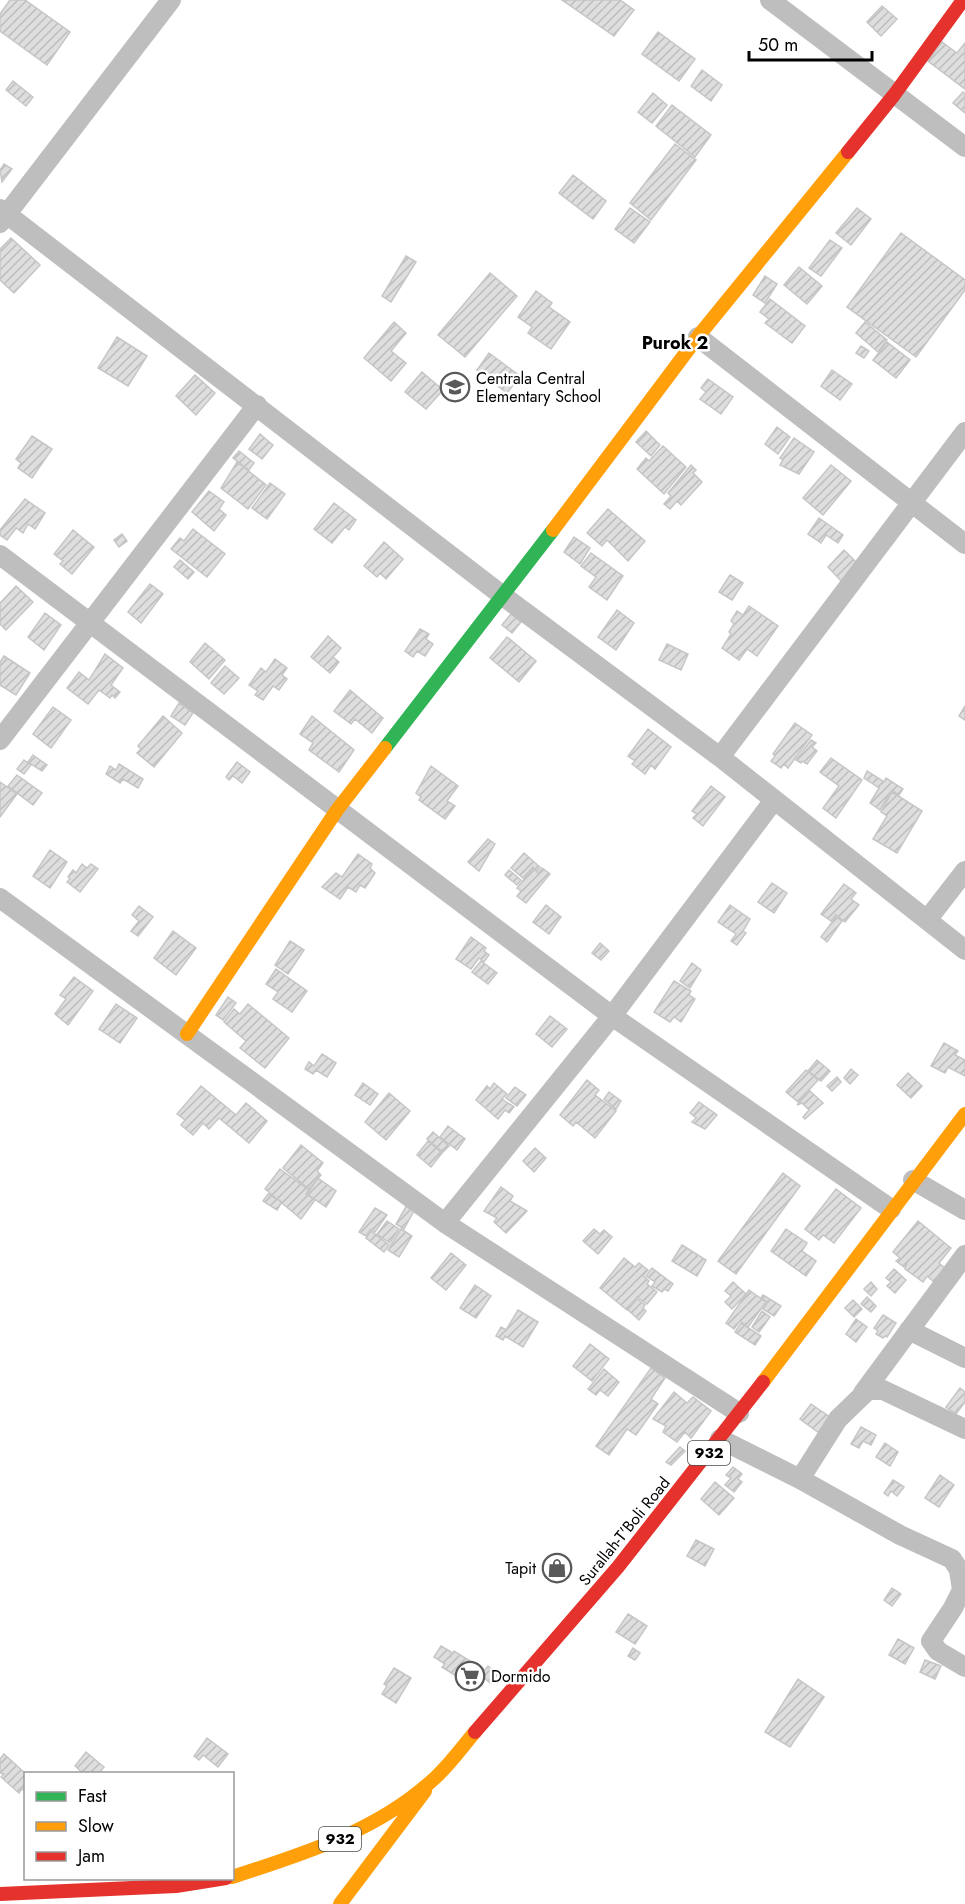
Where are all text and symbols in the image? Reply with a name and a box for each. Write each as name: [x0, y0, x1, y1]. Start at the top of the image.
scale bar: [749, 24, 872, 62]
text: 50 m: [758, 32, 798, 58]
district label: Purok 2: [642, 330, 708, 356]
place label: Centrala Central Elementary School: [476, 367, 601, 408]
school or university icon: Centrala Central Elementary School: [439, 371, 471, 403]
road number: 932: [688, 1441, 730, 1465]
street label: Surallah-T'Boli Road: [573, 1472, 675, 1591]
shop icon: Tapit: [541, 1552, 573, 1584]
place label: Tapit: [505, 1557, 536, 1580]
supermarket icon: Dormido: [454, 1660, 486, 1692]
place label: Dormido: [491, 1665, 551, 1688]
legend: [24, 1772, 234, 1880]
text: Fast: [78, 1783, 107, 1809]
text: Slow: [78, 1813, 115, 1839]
road number: 932: [319, 1827, 361, 1851]
text: Jam: [76, 1843, 105, 1869]

